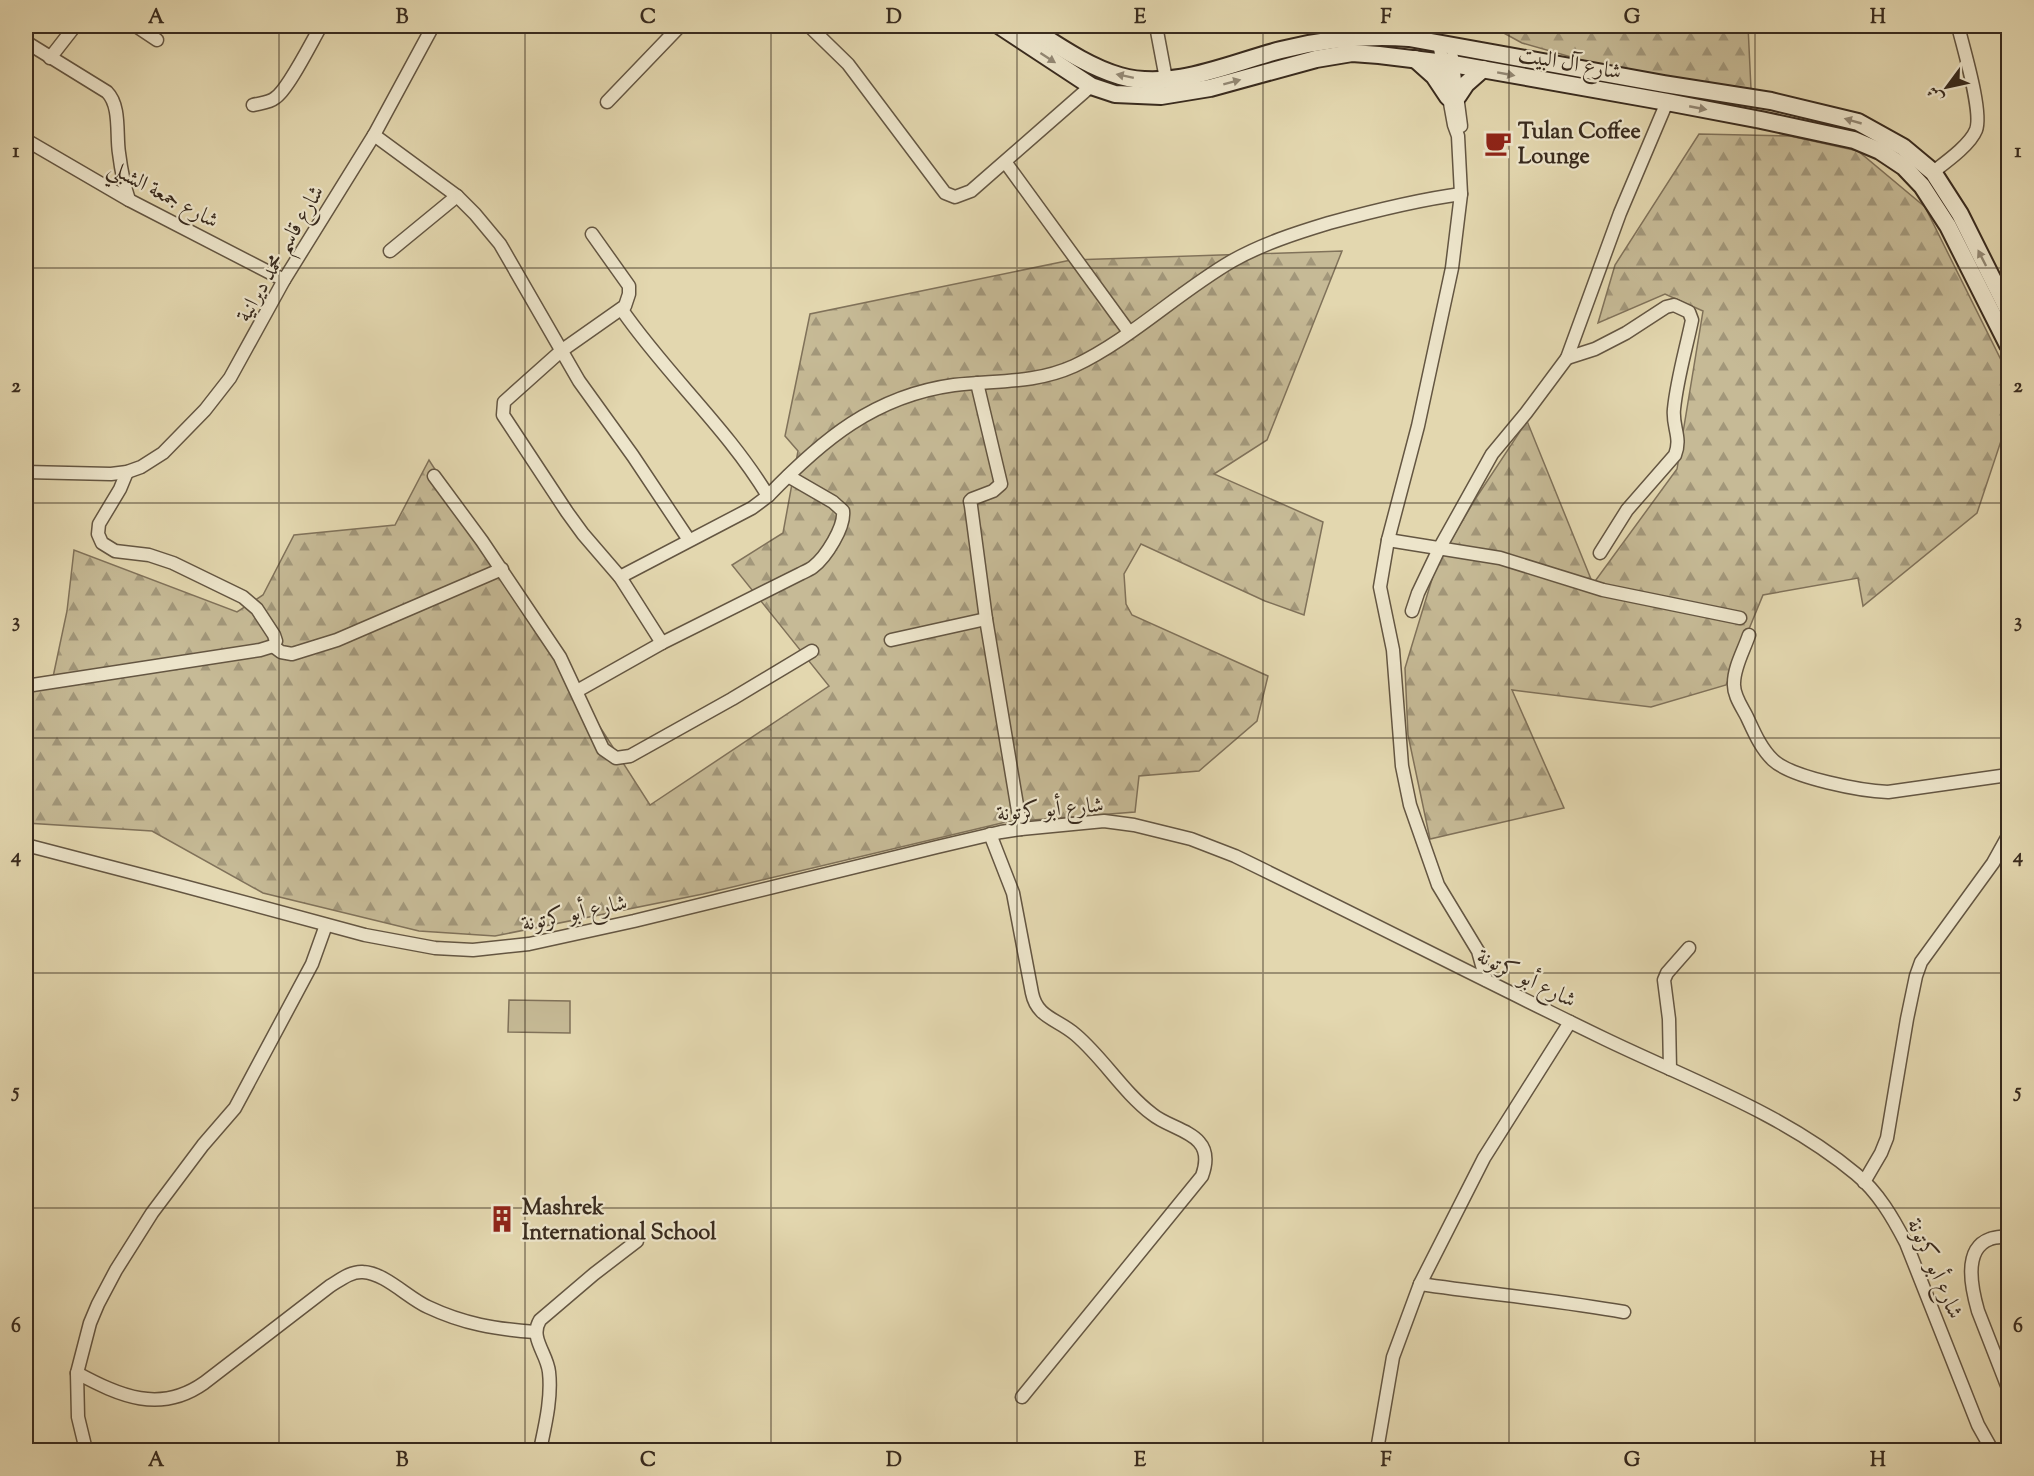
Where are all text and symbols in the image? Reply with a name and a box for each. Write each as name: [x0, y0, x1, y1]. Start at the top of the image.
text: A: [148, 4, 165, 33]
text: B: [396, 4, 409, 33]
text: C: [640, 4, 656, 33]
text: D: [886, 4, 902, 33]
text: E: [1134, 4, 1147, 33]
text: F: [1380, 4, 1392, 33]
text: G: [1624, 4, 1641, 33]
text: H: [1870, 4, 1886, 33]
street label: شارع آل البيت: [1515, 40, 1624, 90]
one-way arrow: [1040, 53, 1056, 64]
north arrow: [1917, 57, 1977, 117]
one-way arrow: [1496, 69, 1515, 78]
one-way arrow: [1116, 71, 1135, 81]
one-way arrow: [1223, 76, 1241, 86]
text: ش: [1923, 81, 1950, 107]
one-way arrow: [1688, 104, 1707, 113]
one-way arrow: [1844, 116, 1862, 125]
place label: Tulan Coffee Lounge: [1518, 117, 1641, 174]
cafe icon: Tulan Coffee Lounge: [1483, 128, 1513, 158]
text: 1: [13, 138, 20, 167]
text: 1: [2015, 138, 2022, 167]
street label: شارع جمعة الشبلي: [100, 153, 224, 241]
street label: شارع قاسم محمد ديرانية: [229, 180, 336, 330]
one-way arrow: [1977, 249, 1987, 266]
text: 2: [11, 373, 21, 402]
text: 2: [2013, 373, 2023, 402]
text: 3: [12, 608, 20, 637]
text: 3: [2014, 608, 2022, 637]
street label: شارع أبو كرتونة: [995, 788, 1105, 832]
text: 4: [10, 843, 21, 872]
text: 4: [2012, 843, 2023, 872]
street label: شارع أبو كرتونة: [518, 886, 630, 942]
street label: شارع أبو كرتونة: [1470, 940, 1582, 1018]
text: 5: [11, 1078, 20, 1107]
text: 5: [2013, 1078, 2022, 1107]
place label: Mashrek International School: [522, 1193, 717, 1250]
building icon: Mashrek International School: [487, 1204, 517, 1234]
street label: شارع أبو كرتونة: [1897, 1213, 1972, 1325]
text: 6: [11, 1313, 21, 1342]
text: 6: [2013, 1313, 2023, 1342]
text: A: [148, 1447, 165, 1476]
text: B: [396, 1447, 409, 1476]
text: C: [640, 1447, 656, 1476]
text: D: [886, 1447, 902, 1476]
text: E: [1134, 1447, 1147, 1476]
text: F: [1380, 1447, 1392, 1476]
text: G: [1624, 1447, 1641, 1476]
text: H: [1870, 1447, 1886, 1476]

